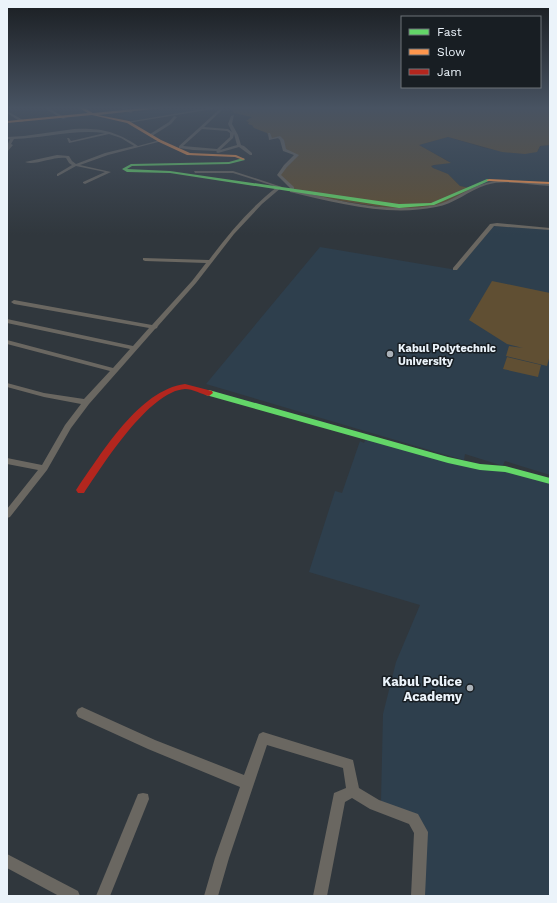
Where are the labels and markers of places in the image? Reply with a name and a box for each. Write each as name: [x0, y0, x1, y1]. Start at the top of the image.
place label: Kabul Polytechnic University: [398, 342, 496, 368]
marker: Kabul Polytechnic University: [385, 349, 395, 359]
place label: Kabul Police Academy: [382, 674, 463, 704]
marker: Kabul Police Academy: [465, 683, 475, 693]

